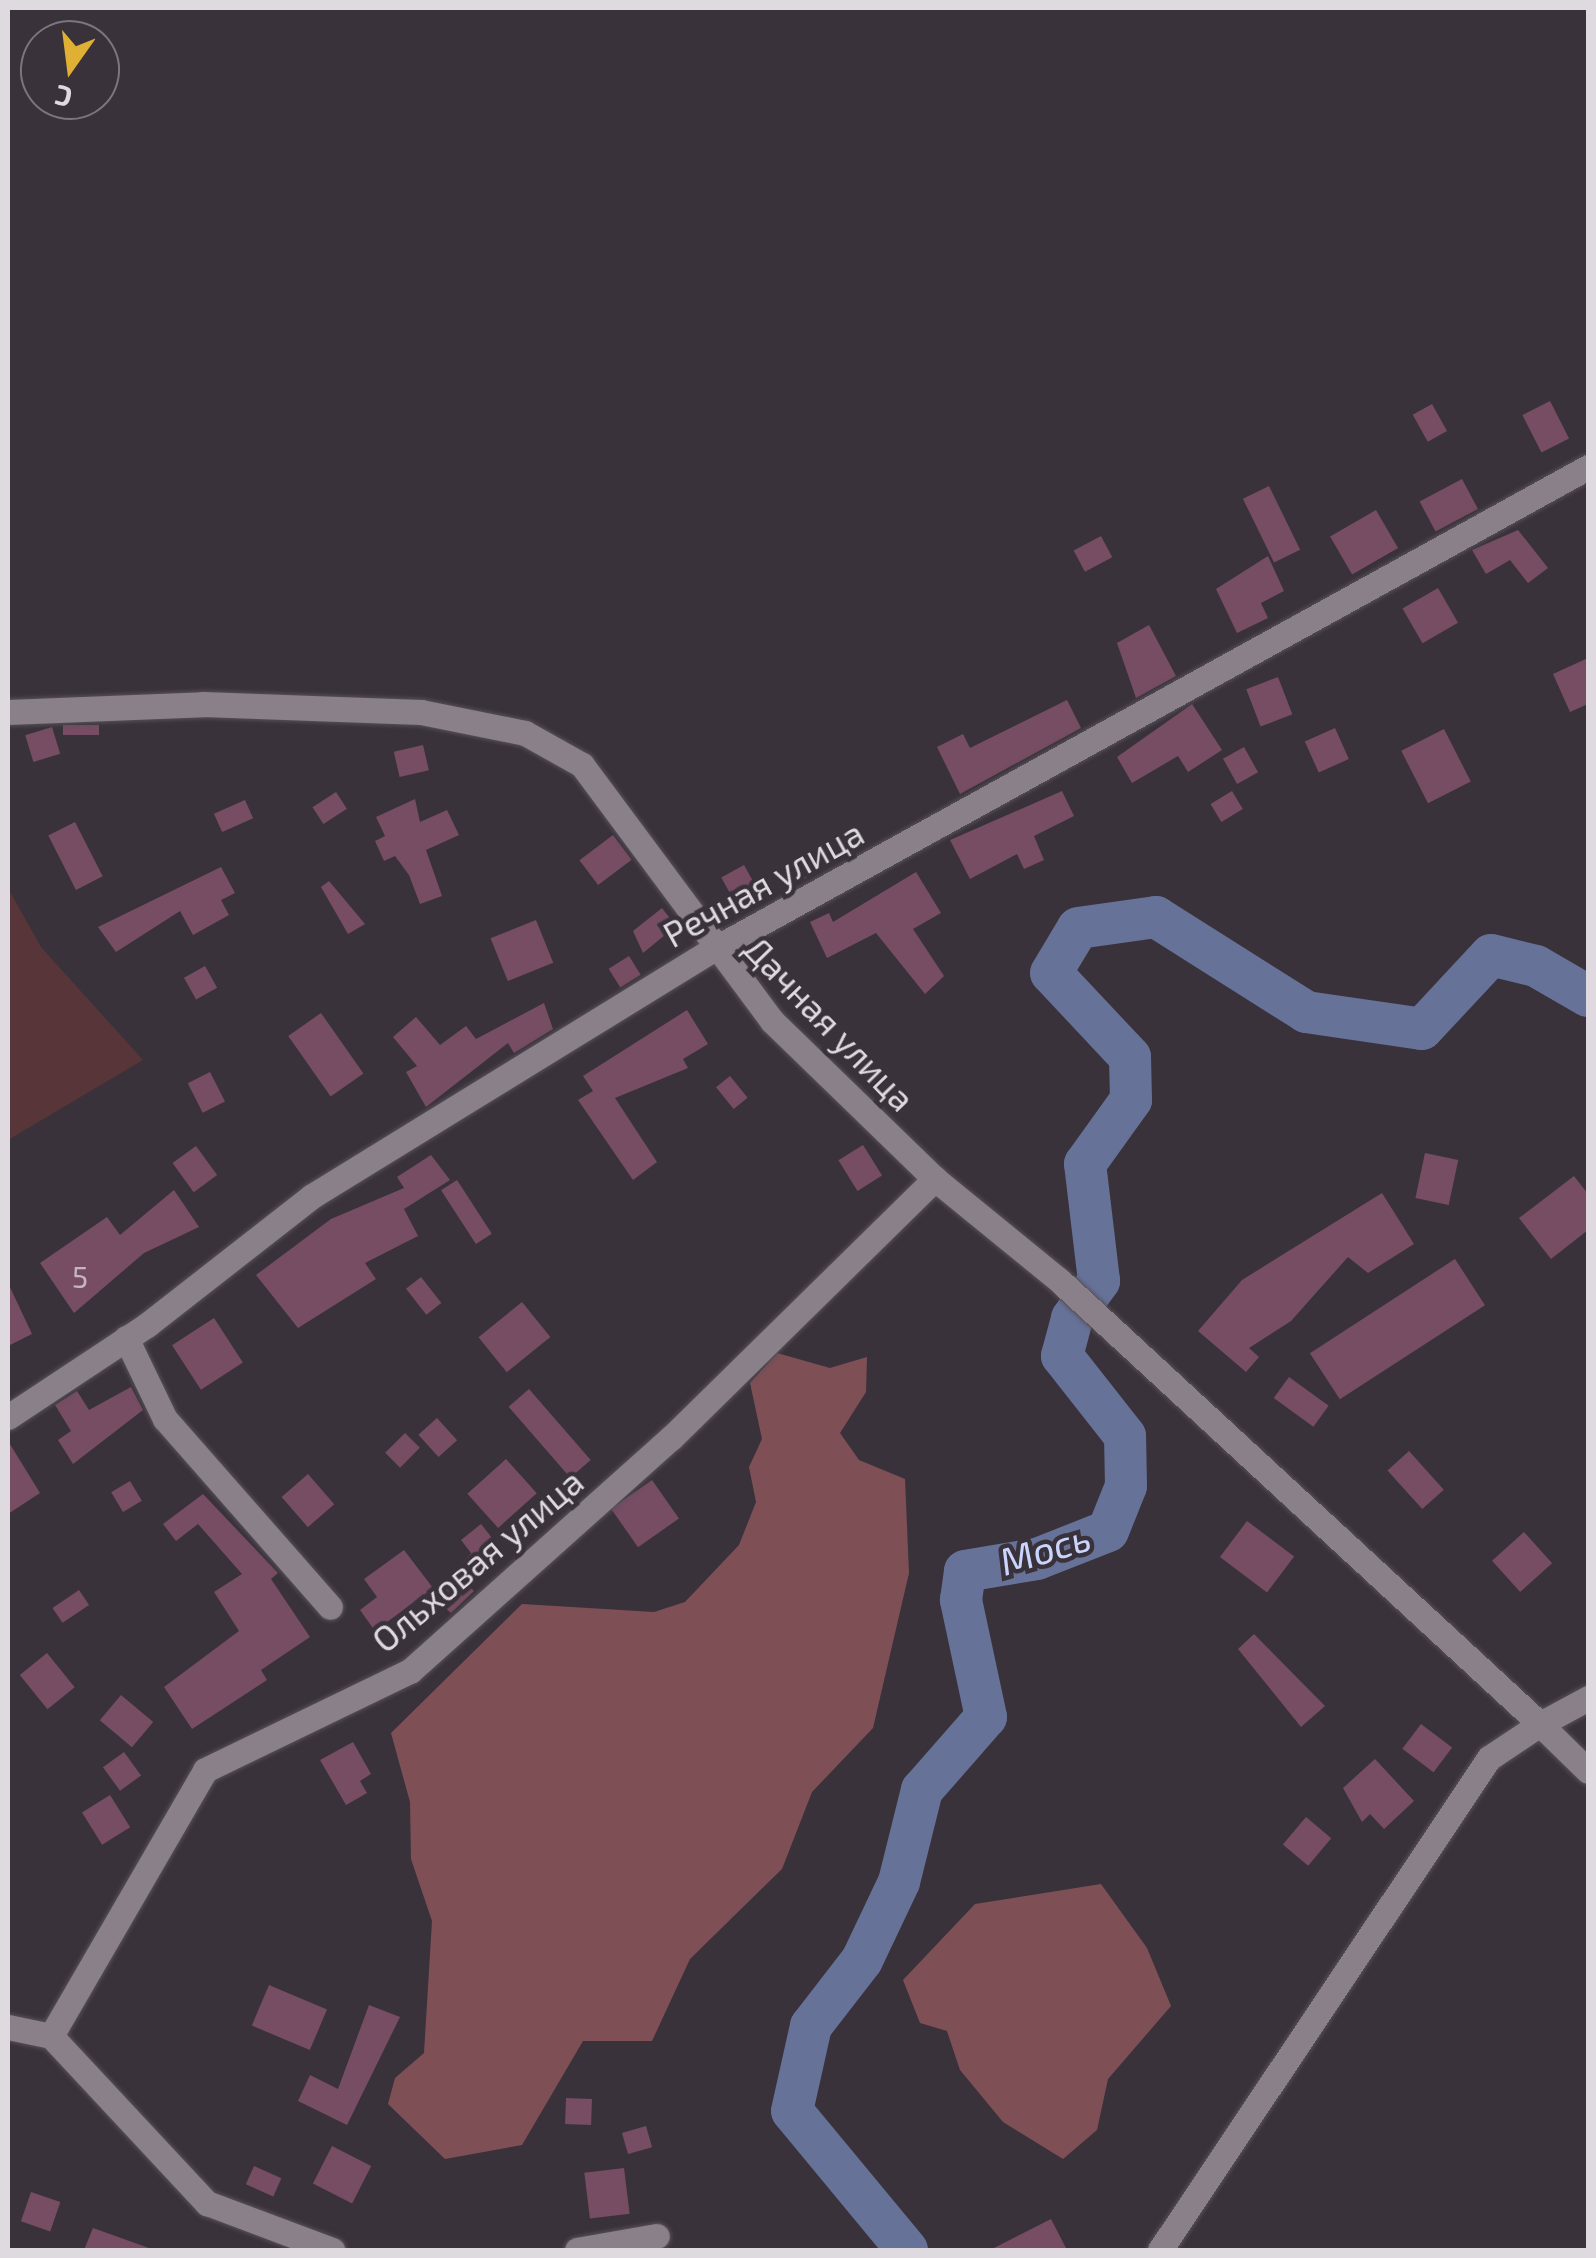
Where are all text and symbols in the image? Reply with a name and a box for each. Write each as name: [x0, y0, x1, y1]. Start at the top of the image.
north arrow: [20, 20, 120, 120]
text: С: [51, 79, 75, 116]
street label: Речная улица: [656, 811, 870, 955]
street label: Дачная улица: [736, 927, 924, 1119]
house number: 5: [72, 1258, 88, 1294]
street label: Ольховая улица: [363, 1460, 591, 1660]
water label: Мось: [994, 1514, 1096, 1584]

